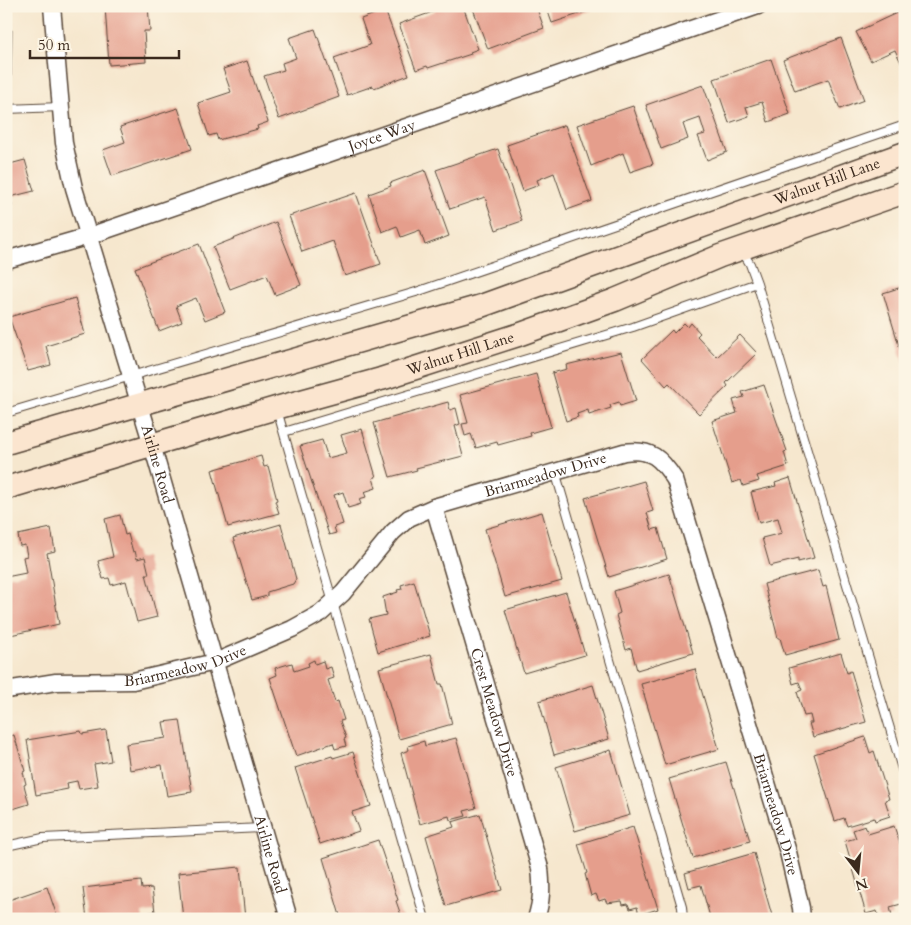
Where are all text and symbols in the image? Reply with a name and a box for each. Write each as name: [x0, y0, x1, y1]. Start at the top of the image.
scale bar: [30, 28, 179, 60]
text: 50 m: [38, 35, 70, 55]
street label: Joyce Way: [344, 115, 418, 157]
street label: Walnut Hill Lane: [770, 153, 883, 210]
street label: Walnut Hill Lane: [403, 327, 517, 380]
street label: Airline Road: [136, 422, 178, 506]
street label: Briarmeadow Drive: [482, 447, 609, 502]
street label: Briarmeadow Drive: [124, 640, 250, 691]
street label: Crest Meadow Drive: [466, 645, 523, 779]
street label: Briarmeadow Drive: [749, 751, 803, 878]
street label: Airline Road: [249, 812, 291, 896]
north arrow: [834, 848, 884, 898]
text: N: [853, 873, 870, 895]

